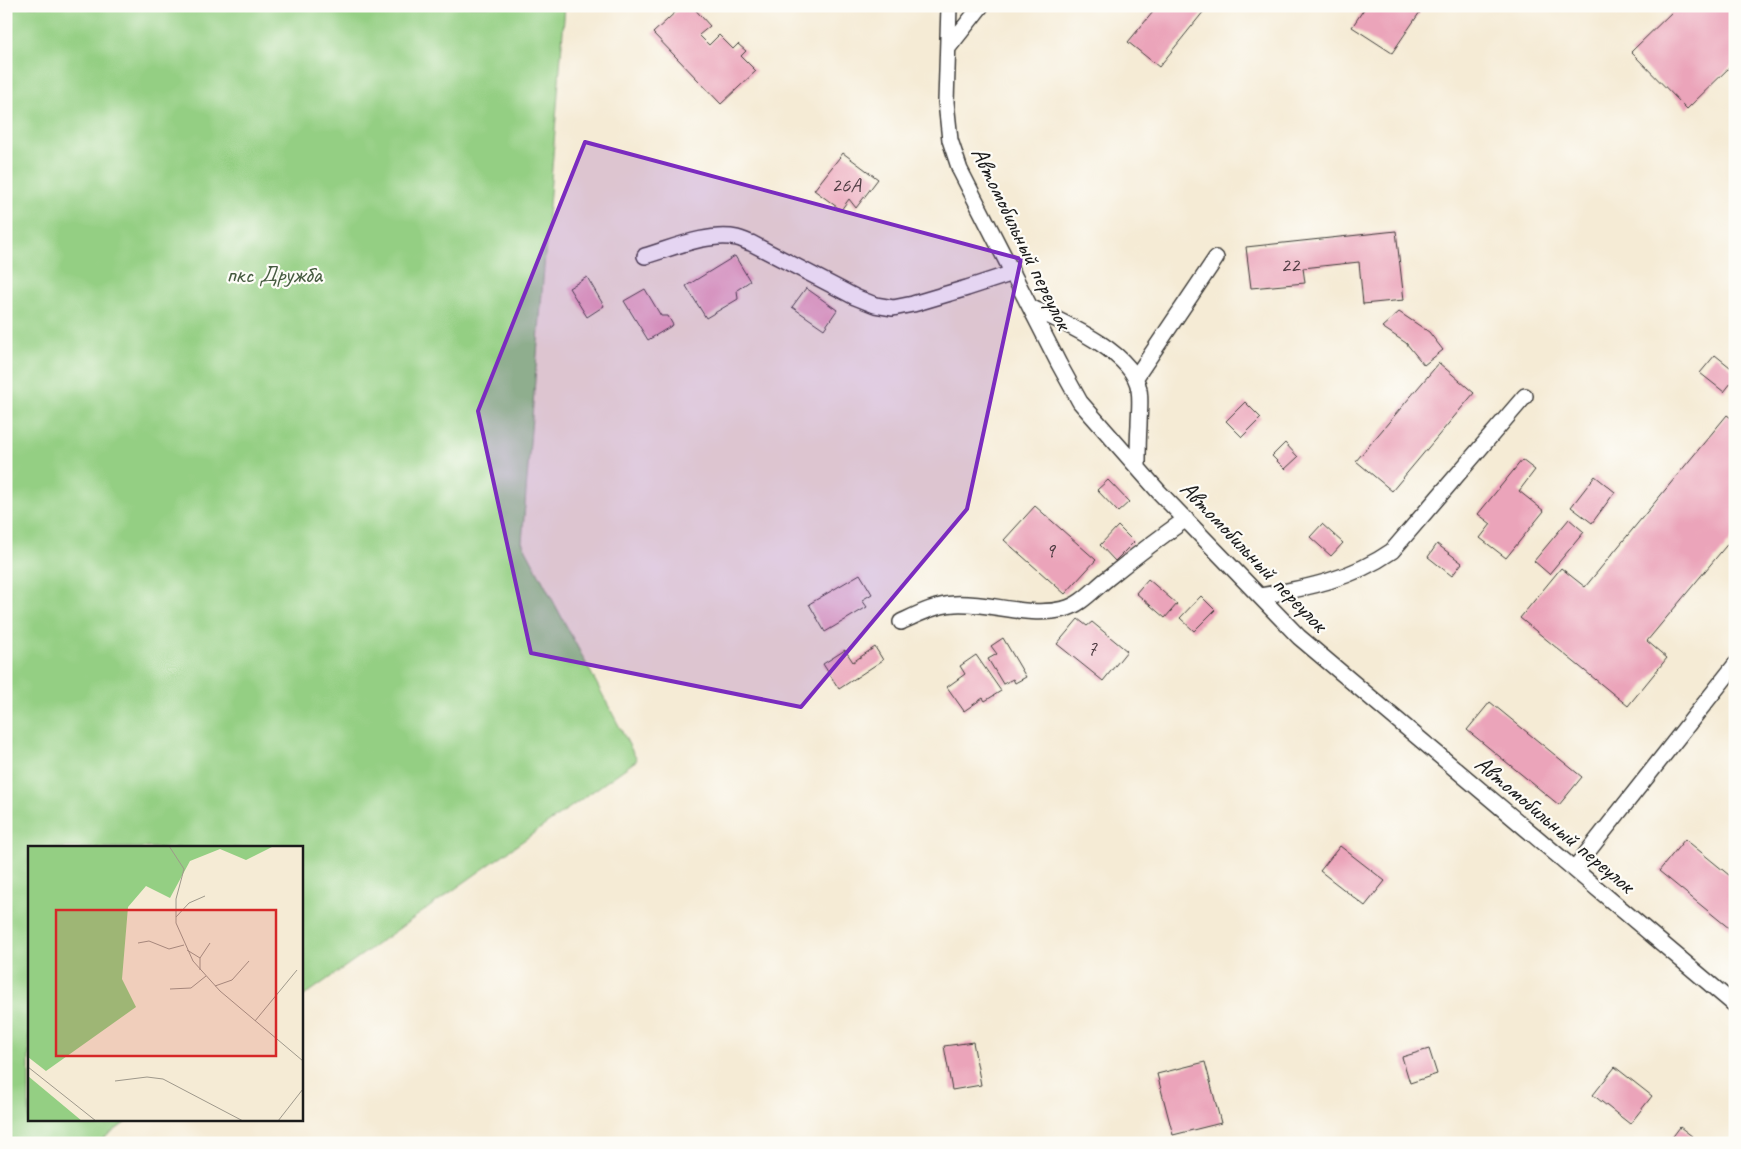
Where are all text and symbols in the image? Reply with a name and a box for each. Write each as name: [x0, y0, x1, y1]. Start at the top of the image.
street label: Автомобильный переулок: [965, 142, 1080, 336]
house number: 26А: [831, 172, 862, 198]
house number: 22: [1281, 252, 1301, 278]
park label: пкс Дружба: [226, 259, 323, 289]
street label: Автомобильный переулок: [1174, 474, 1336, 640]
house number: 9: [1045, 537, 1056, 563]
house number: 7: [1087, 635, 1098, 661]
street label: Автомобильный переулок: [1469, 748, 1643, 901]
inset map: [28, 846, 302, 1122]

